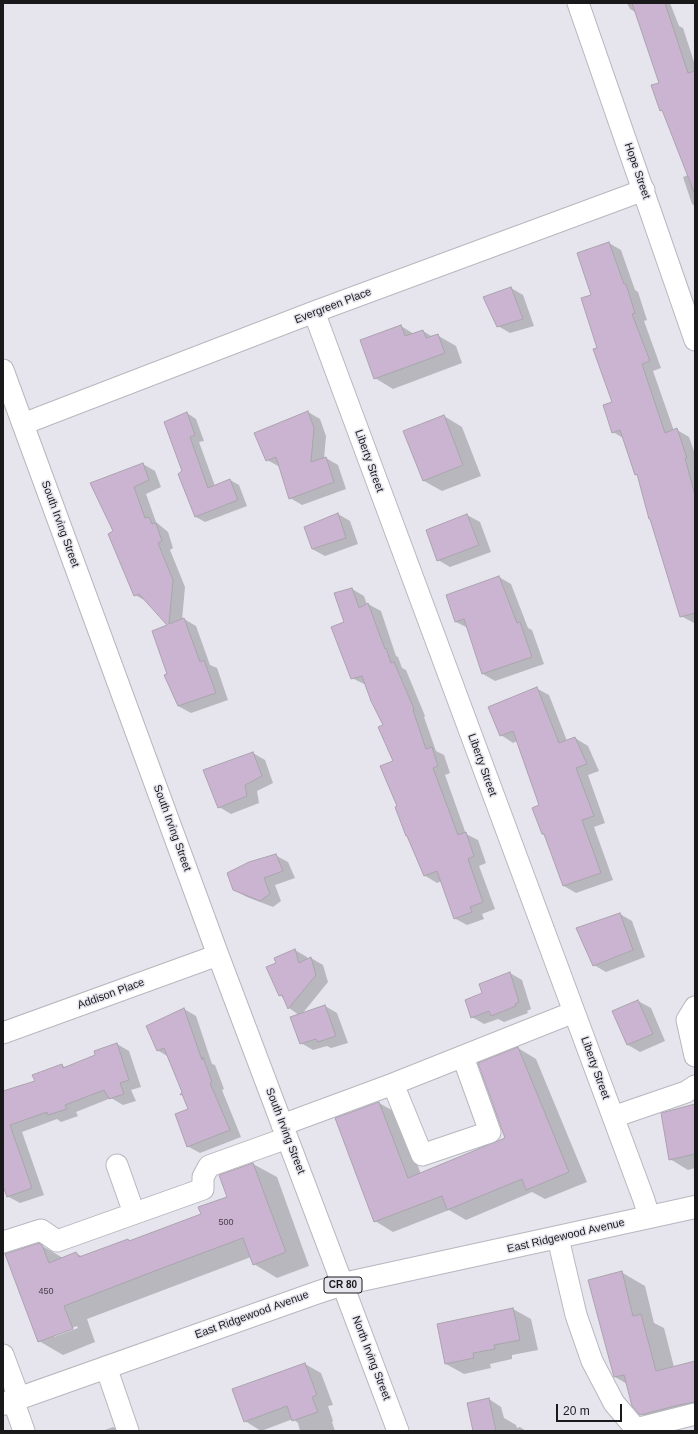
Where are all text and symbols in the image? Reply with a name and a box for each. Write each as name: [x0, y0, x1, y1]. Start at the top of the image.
street label: Hope Street: [621, 141, 653, 201]
street label: Evergreen Place: [293, 285, 373, 327]
street label: Liberty Street: [352, 428, 386, 494]
street label: South Irving Street: [38, 479, 82, 569]
street label: Liberty Street: [465, 732, 499, 798]
street label: South Irving Street: [150, 783, 194, 873]
street label: Addison Place: [76, 976, 146, 1012]
street label: Liberty Street: [578, 1035, 612, 1101]
street label: South Irving Street: [263, 1086, 307, 1176]
street label: East Ridgewood Avenue: [506, 1216, 626, 1256]
house number: 500: [218, 1218, 234, 1228]
road number: CR 80: [324, 1277, 362, 1293]
house number: 450: [38, 1287, 54, 1297]
street label: East Ridgewood Avenue: [193, 1288, 311, 1342]
street label: North Irving Street: [349, 1314, 393, 1402]
scale bar: [558, 1396, 624, 1422]
text: 20 m: [563, 1404, 590, 1418]

